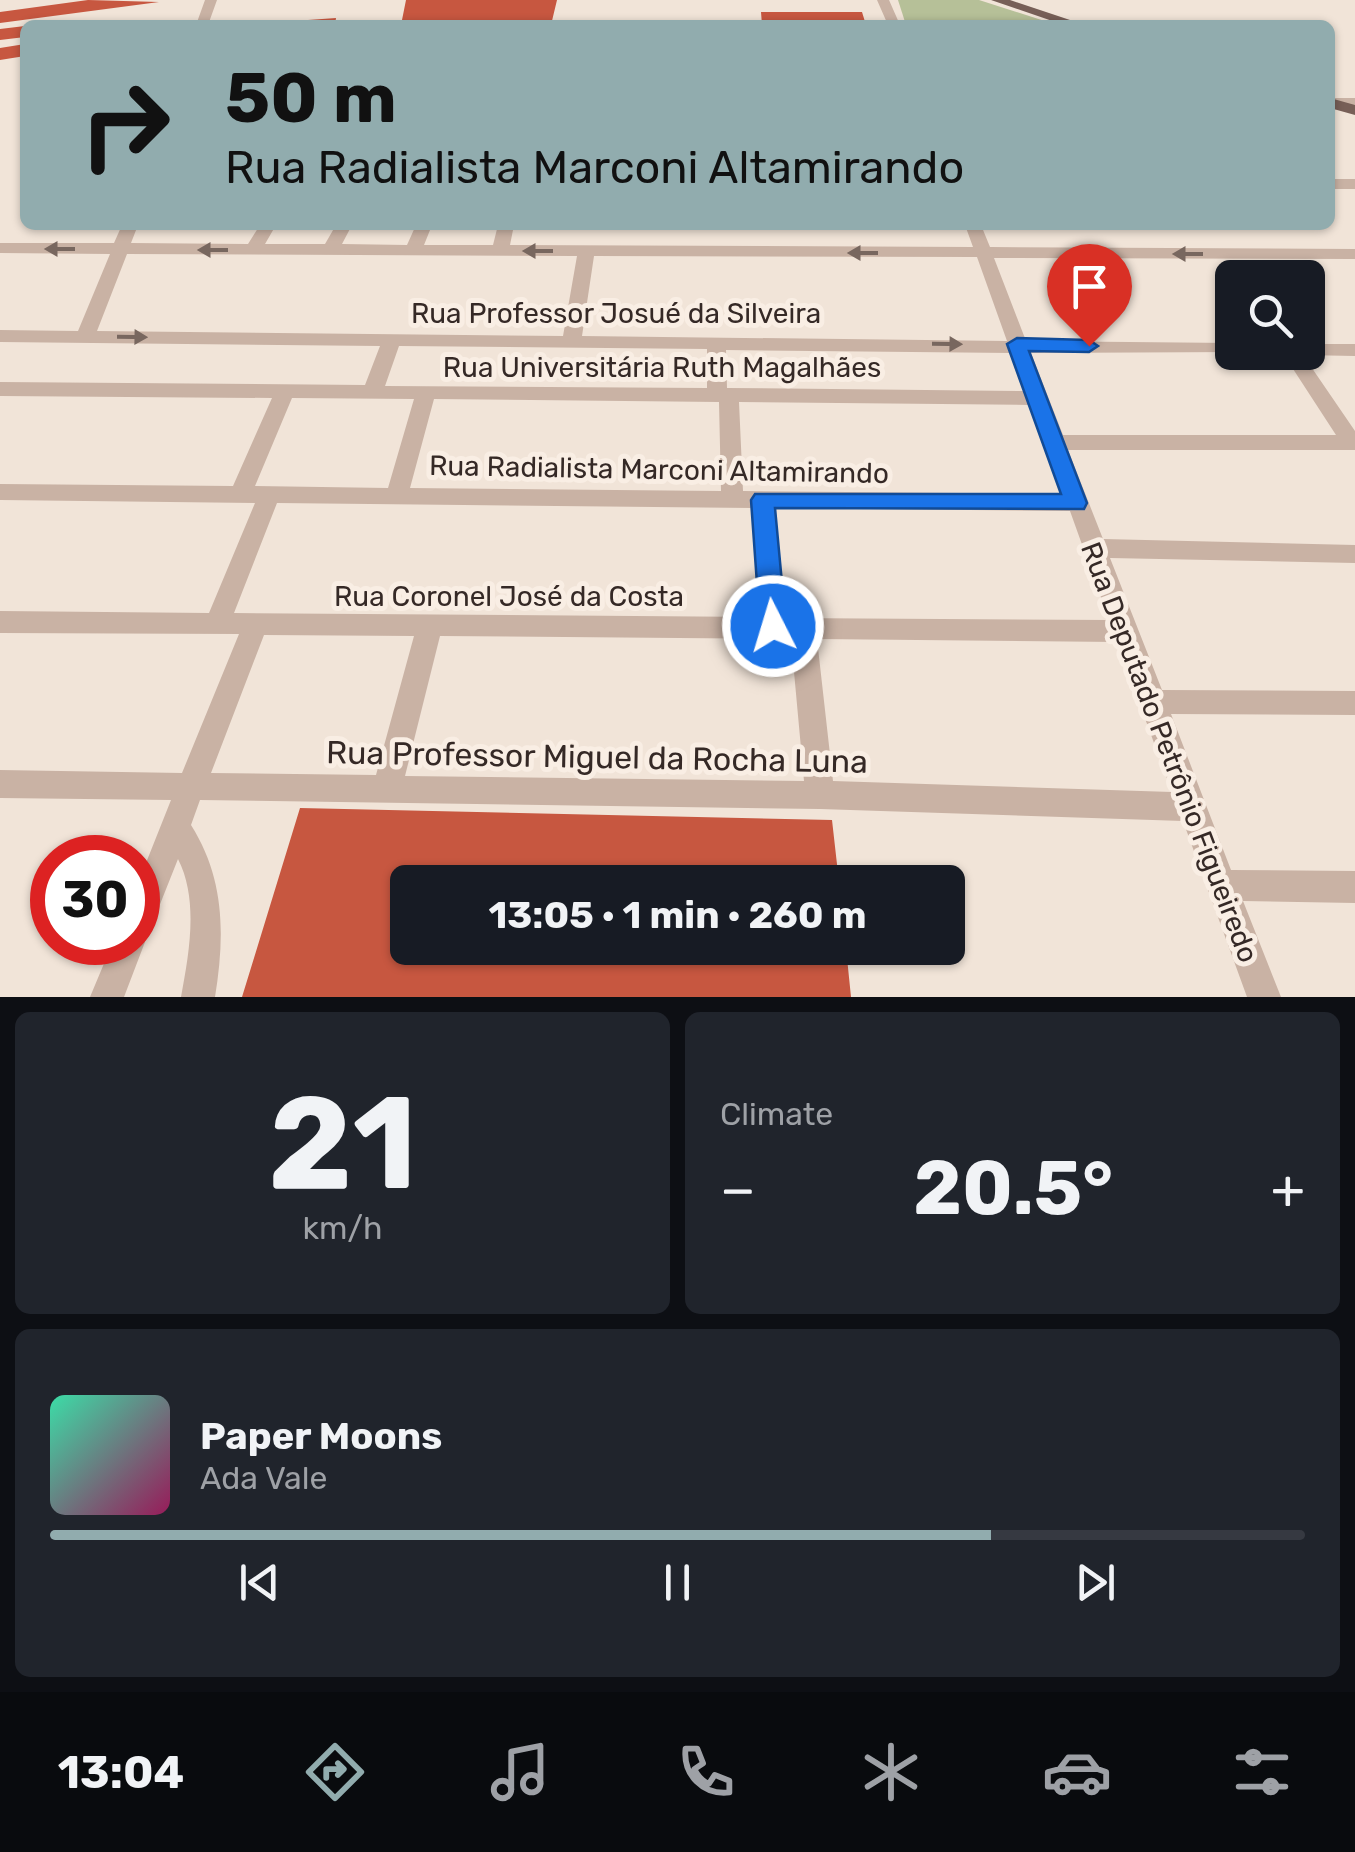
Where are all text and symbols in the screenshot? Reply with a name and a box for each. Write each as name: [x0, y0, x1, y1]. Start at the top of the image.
text: 50 m: [225, 57, 397, 140]
icon: right: [60, 60, 190, 190]
text: Rua Radialista Marconi Altamirando: [225, 141, 964, 194]
one-way arrow: [43, 241, 75, 257]
one-way arrow: [196, 242, 228, 258]
one-way arrow: [521, 243, 553, 259]
pin: [1047, 244, 1132, 347]
one-way arrow: [846, 245, 878, 261]
one-way arrow: [1171, 246, 1203, 262]
icon: arrive: [1062, 259, 1117, 314]
map controls: [1215, 260, 1325, 370]
button: search: [1215, 260, 1325, 370]
street label: Rua Professor Josué da Silveira: [411, 297, 821, 330]
one-way arrow: [117, 329, 149, 345]
one-way arrow: [932, 336, 964, 352]
street label: Rua Universitária Ruth Magalhães: [443, 351, 881, 384]
street label: Rua Radialista Marconi Altamirando: [429, 449, 889, 490]
street label: Rua Deputado Petrônio Figueiredo: [1074, 537, 1265, 967]
position arrow: [721, 574, 825, 678]
street label: Rua Coronel José da Costa: [334, 580, 684, 613]
street label: Rua Professor Miguel da Rocha Luna: [326, 733, 868, 781]
speed limit sign: 30: [30, 835, 160, 965]
text: 13:05 · 1 min · 260 m: [488, 892, 867, 938]
text: 21: [268, 1066, 417, 1221]
text: Climate: [720, 1095, 833, 1133]
text: 20.5°: [913, 1144, 1113, 1233]
text: −: [720, 1157, 756, 1222]
text: +: [1271, 1157, 1305, 1222]
text: km/h: [303, 1209, 382, 1247]
text: Paper Moons: [200, 1413, 442, 1459]
text: Ada Vale: [200, 1459, 327, 1497]
icon: previous: [232, 1555, 287, 1610]
icon: pause: [650, 1555, 705, 1610]
icon: next: [1068, 1555, 1123, 1610]
icon: directions: [300, 1737, 370, 1807]
icon: music: [485, 1737, 555, 1807]
icon: phone: [671, 1737, 741, 1807]
icon: climate: [856, 1737, 926, 1807]
icon: car: [1042, 1737, 1112, 1807]
icon: filters: [1227, 1737, 1297, 1807]
text: 13:04: [58, 1746, 184, 1799]

